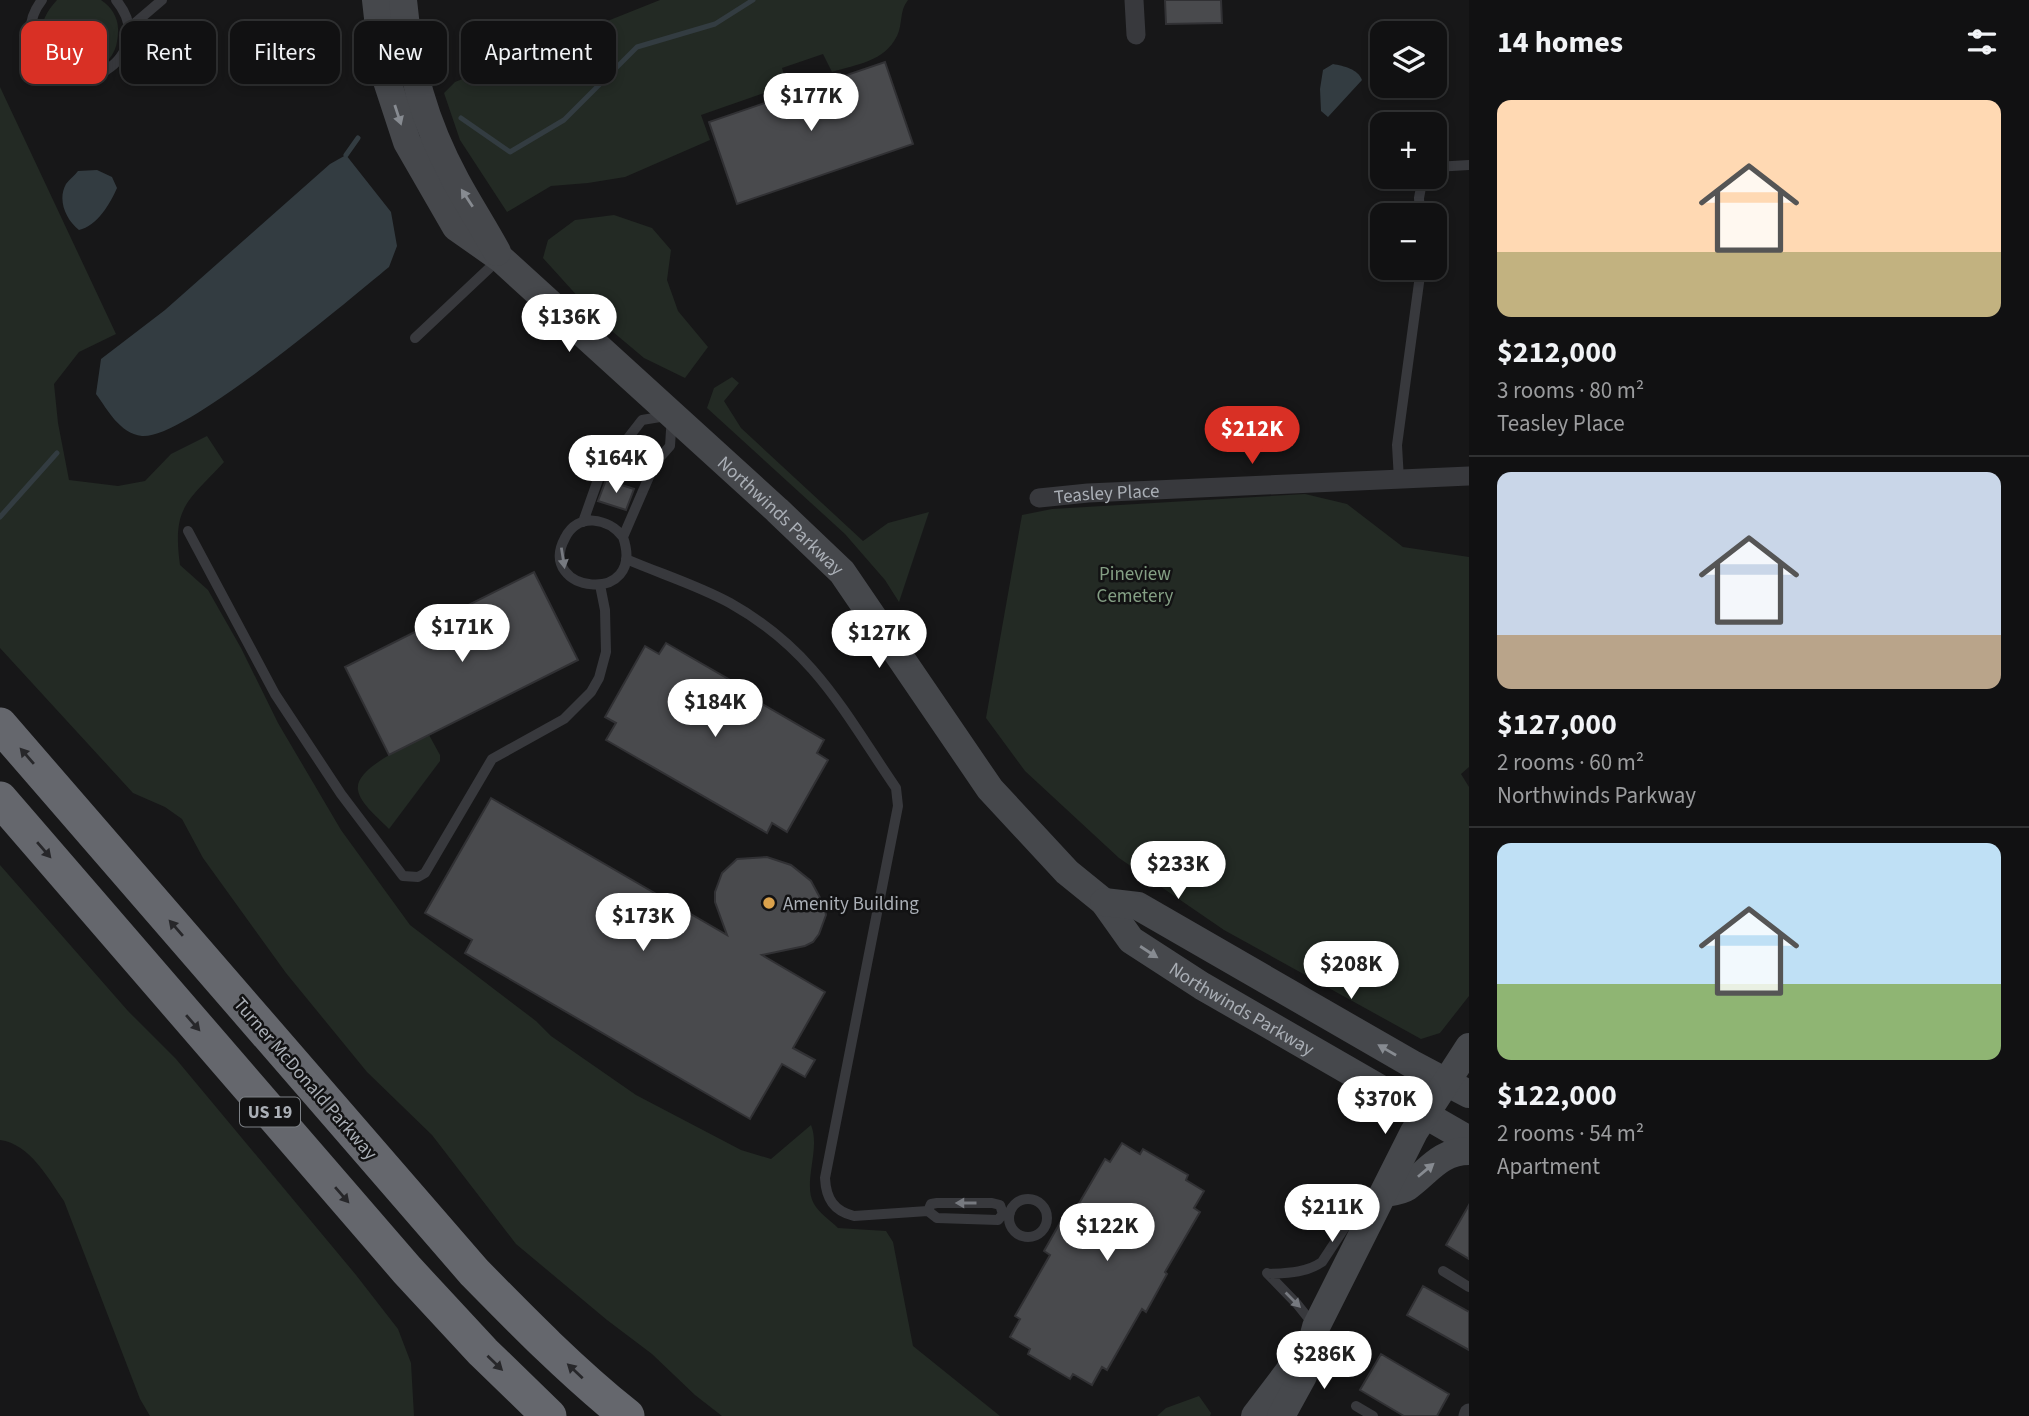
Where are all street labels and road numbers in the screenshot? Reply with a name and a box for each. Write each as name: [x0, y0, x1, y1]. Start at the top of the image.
street label: Northwinds Parkway: [711, 450, 850, 582]
street label: Teasley Place: [1053, 478, 1160, 511]
street label: Northwinds Parkway: [1163, 956, 1319, 1063]
street label: Turner McDonald Parkway: [227, 992, 383, 1166]
road number: US 19: [240, 1098, 300, 1126]

